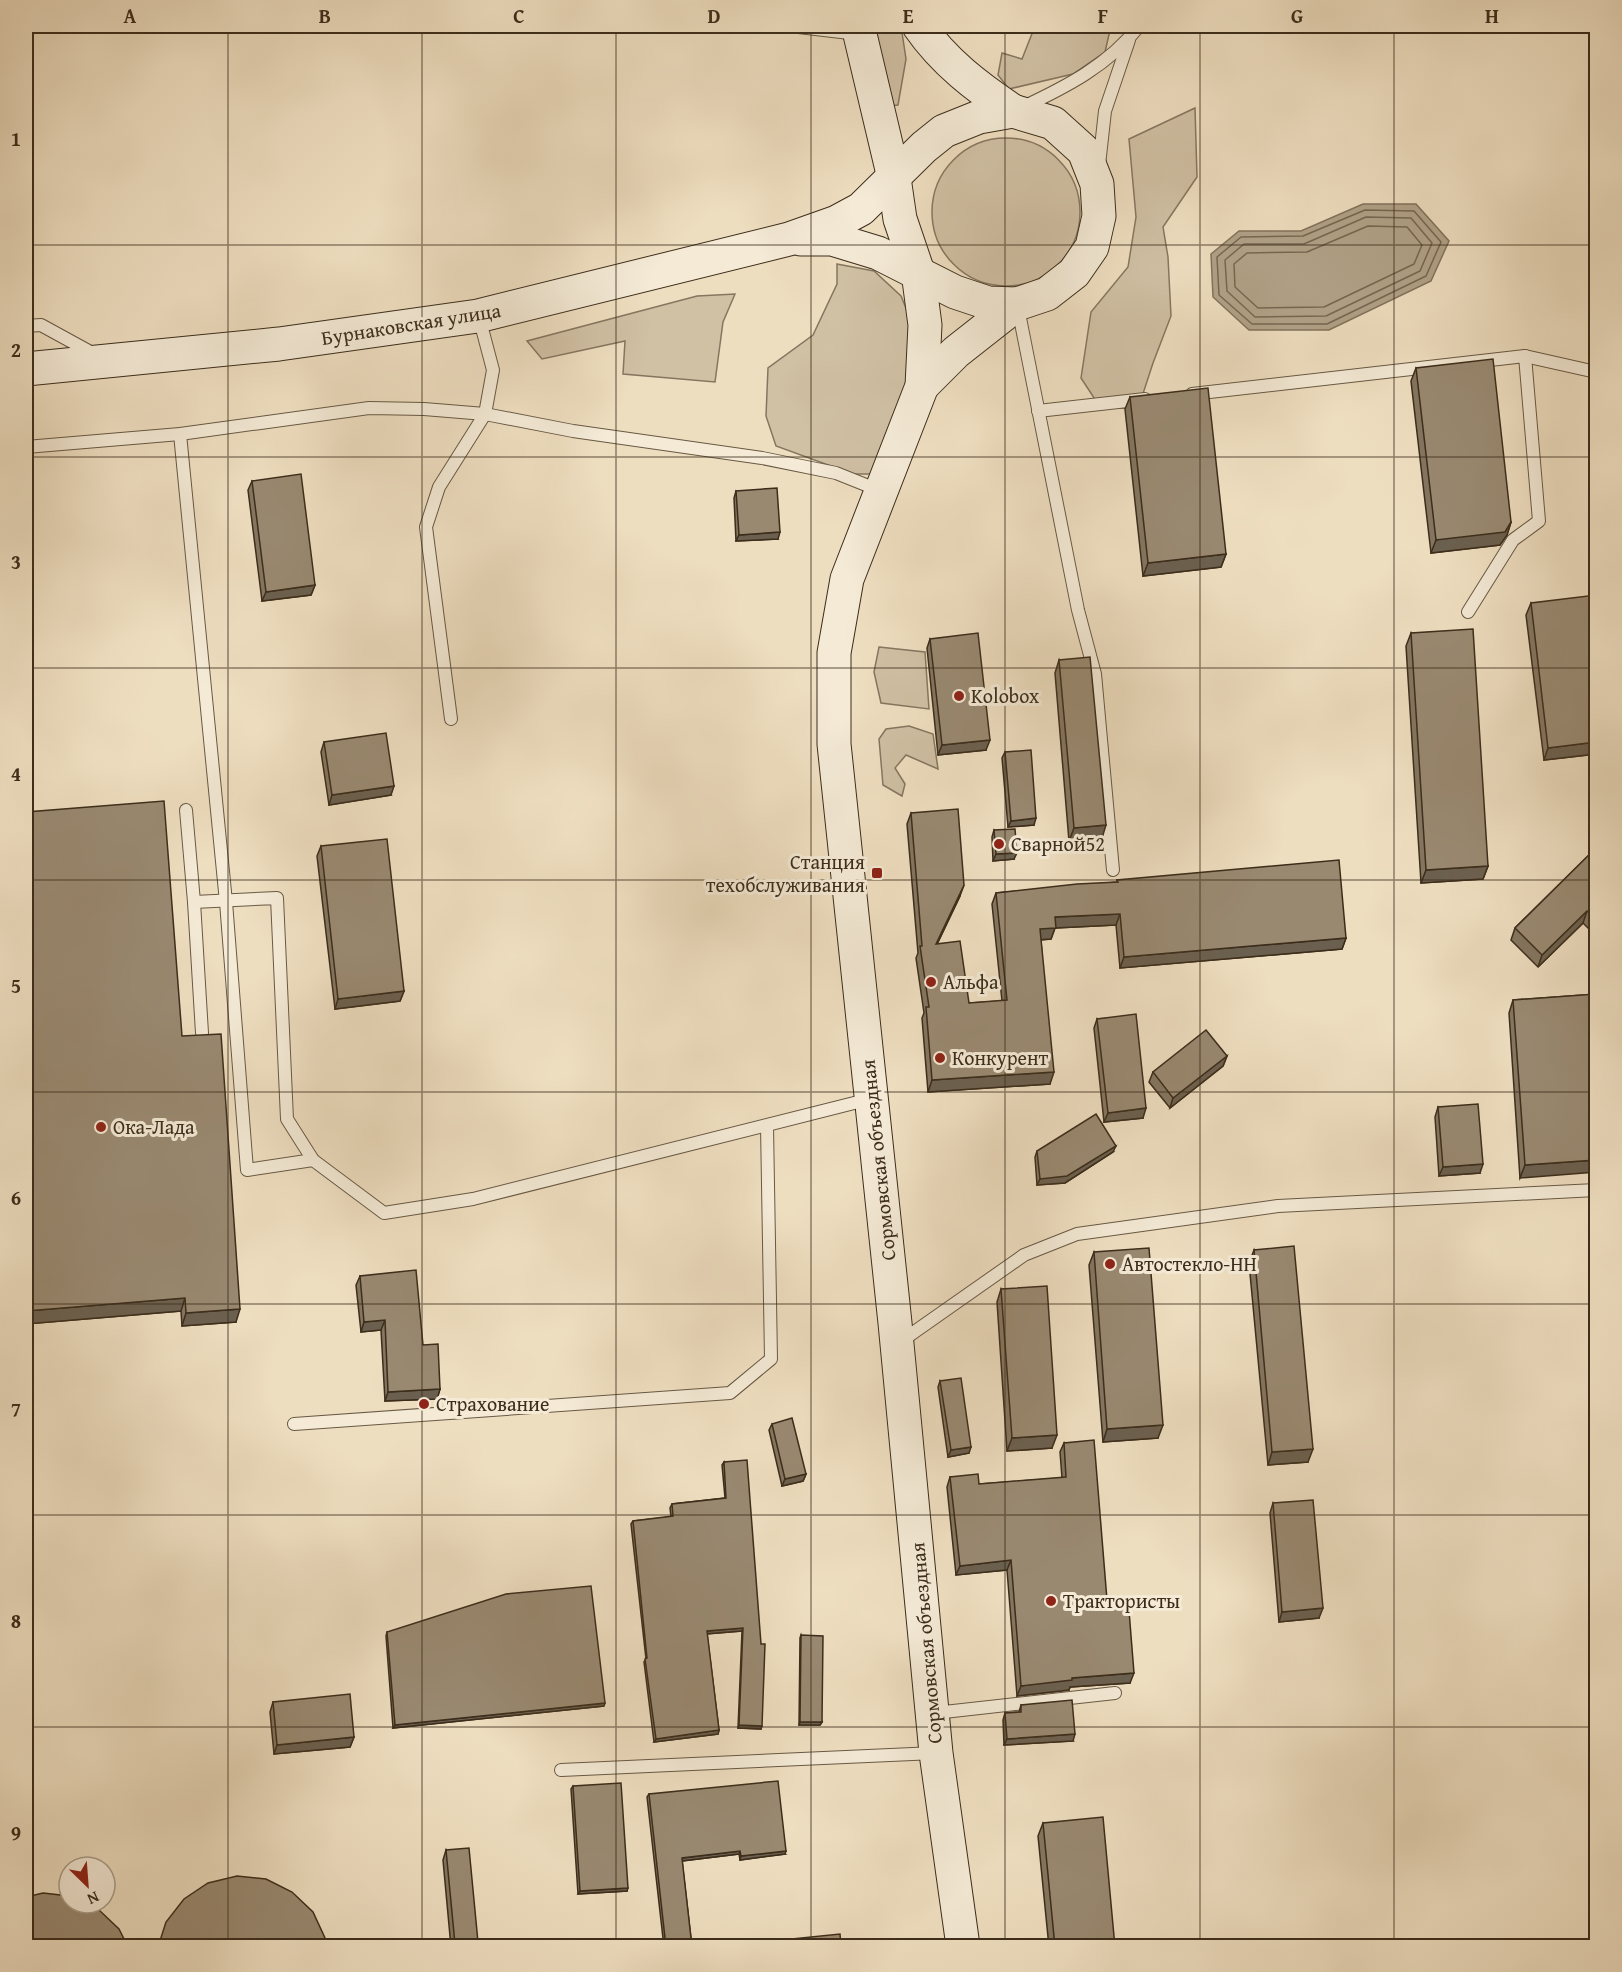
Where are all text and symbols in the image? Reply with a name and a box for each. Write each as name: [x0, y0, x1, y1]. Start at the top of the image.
text: A: [124, 1, 137, 30]
text: B: [319, 1, 331, 30]
text: C: [513, 1, 525, 30]
text: D: [707, 1, 721, 30]
text: E: [903, 1, 914, 30]
text: F: [1098, 1, 1108, 30]
text: G: [1291, 1, 1303, 30]
text: H: [1485, 1, 1499, 30]
text: 1: [11, 124, 21, 153]
street label: Бурнаковская улица: [319, 295, 503, 352]
text: 2: [11, 335, 21, 364]
text: 3: [11, 547, 21, 576]
place label: Kolobox: [971, 681, 1040, 710]
marker: Kolobox: [952, 689, 966, 703]
text: 4: [11, 759, 21, 788]
place label: Сварной52: [1011, 829, 1105, 858]
marker: Сварной52: [992, 837, 1006, 851]
place label: Станция техобслуживания: [706, 847, 865, 899]
marker: Станция техобслуживания: [870, 866, 884, 880]
place label: Альфа: [943, 967, 999, 996]
text: 5: [11, 971, 21, 1000]
marker: Альфа: [924, 975, 938, 989]
place label: Конкурент: [952, 1043, 1049, 1072]
marker: Конкурент: [933, 1051, 947, 1065]
street label: Сормовская объездная: [853, 1058, 902, 1262]
place label: Ока-Лада: [113, 1112, 195, 1141]
marker: Ока-Лада: [94, 1120, 108, 1134]
text: 6: [11, 1183, 21, 1212]
place label: Автостекло-НН: [1122, 1249, 1257, 1278]
marker: Автостекло-НН: [1103, 1257, 1117, 1271]
place label: Страхование: [436, 1389, 549, 1418]
text: 7: [11, 1394, 21, 1423]
marker: Страхование: [417, 1397, 431, 1411]
street label: Сормовская объездная: [902, 1541, 949, 1745]
place label: Трактористы: [1063, 1586, 1180, 1615]
marker: Трактористы: [1044, 1594, 1058, 1608]
text: 8: [11, 1606, 21, 1635]
text: 9: [11, 1818, 21, 1847]
north arrow: [57, 1855, 117, 1915]
text: N: [83, 1885, 103, 1912]

